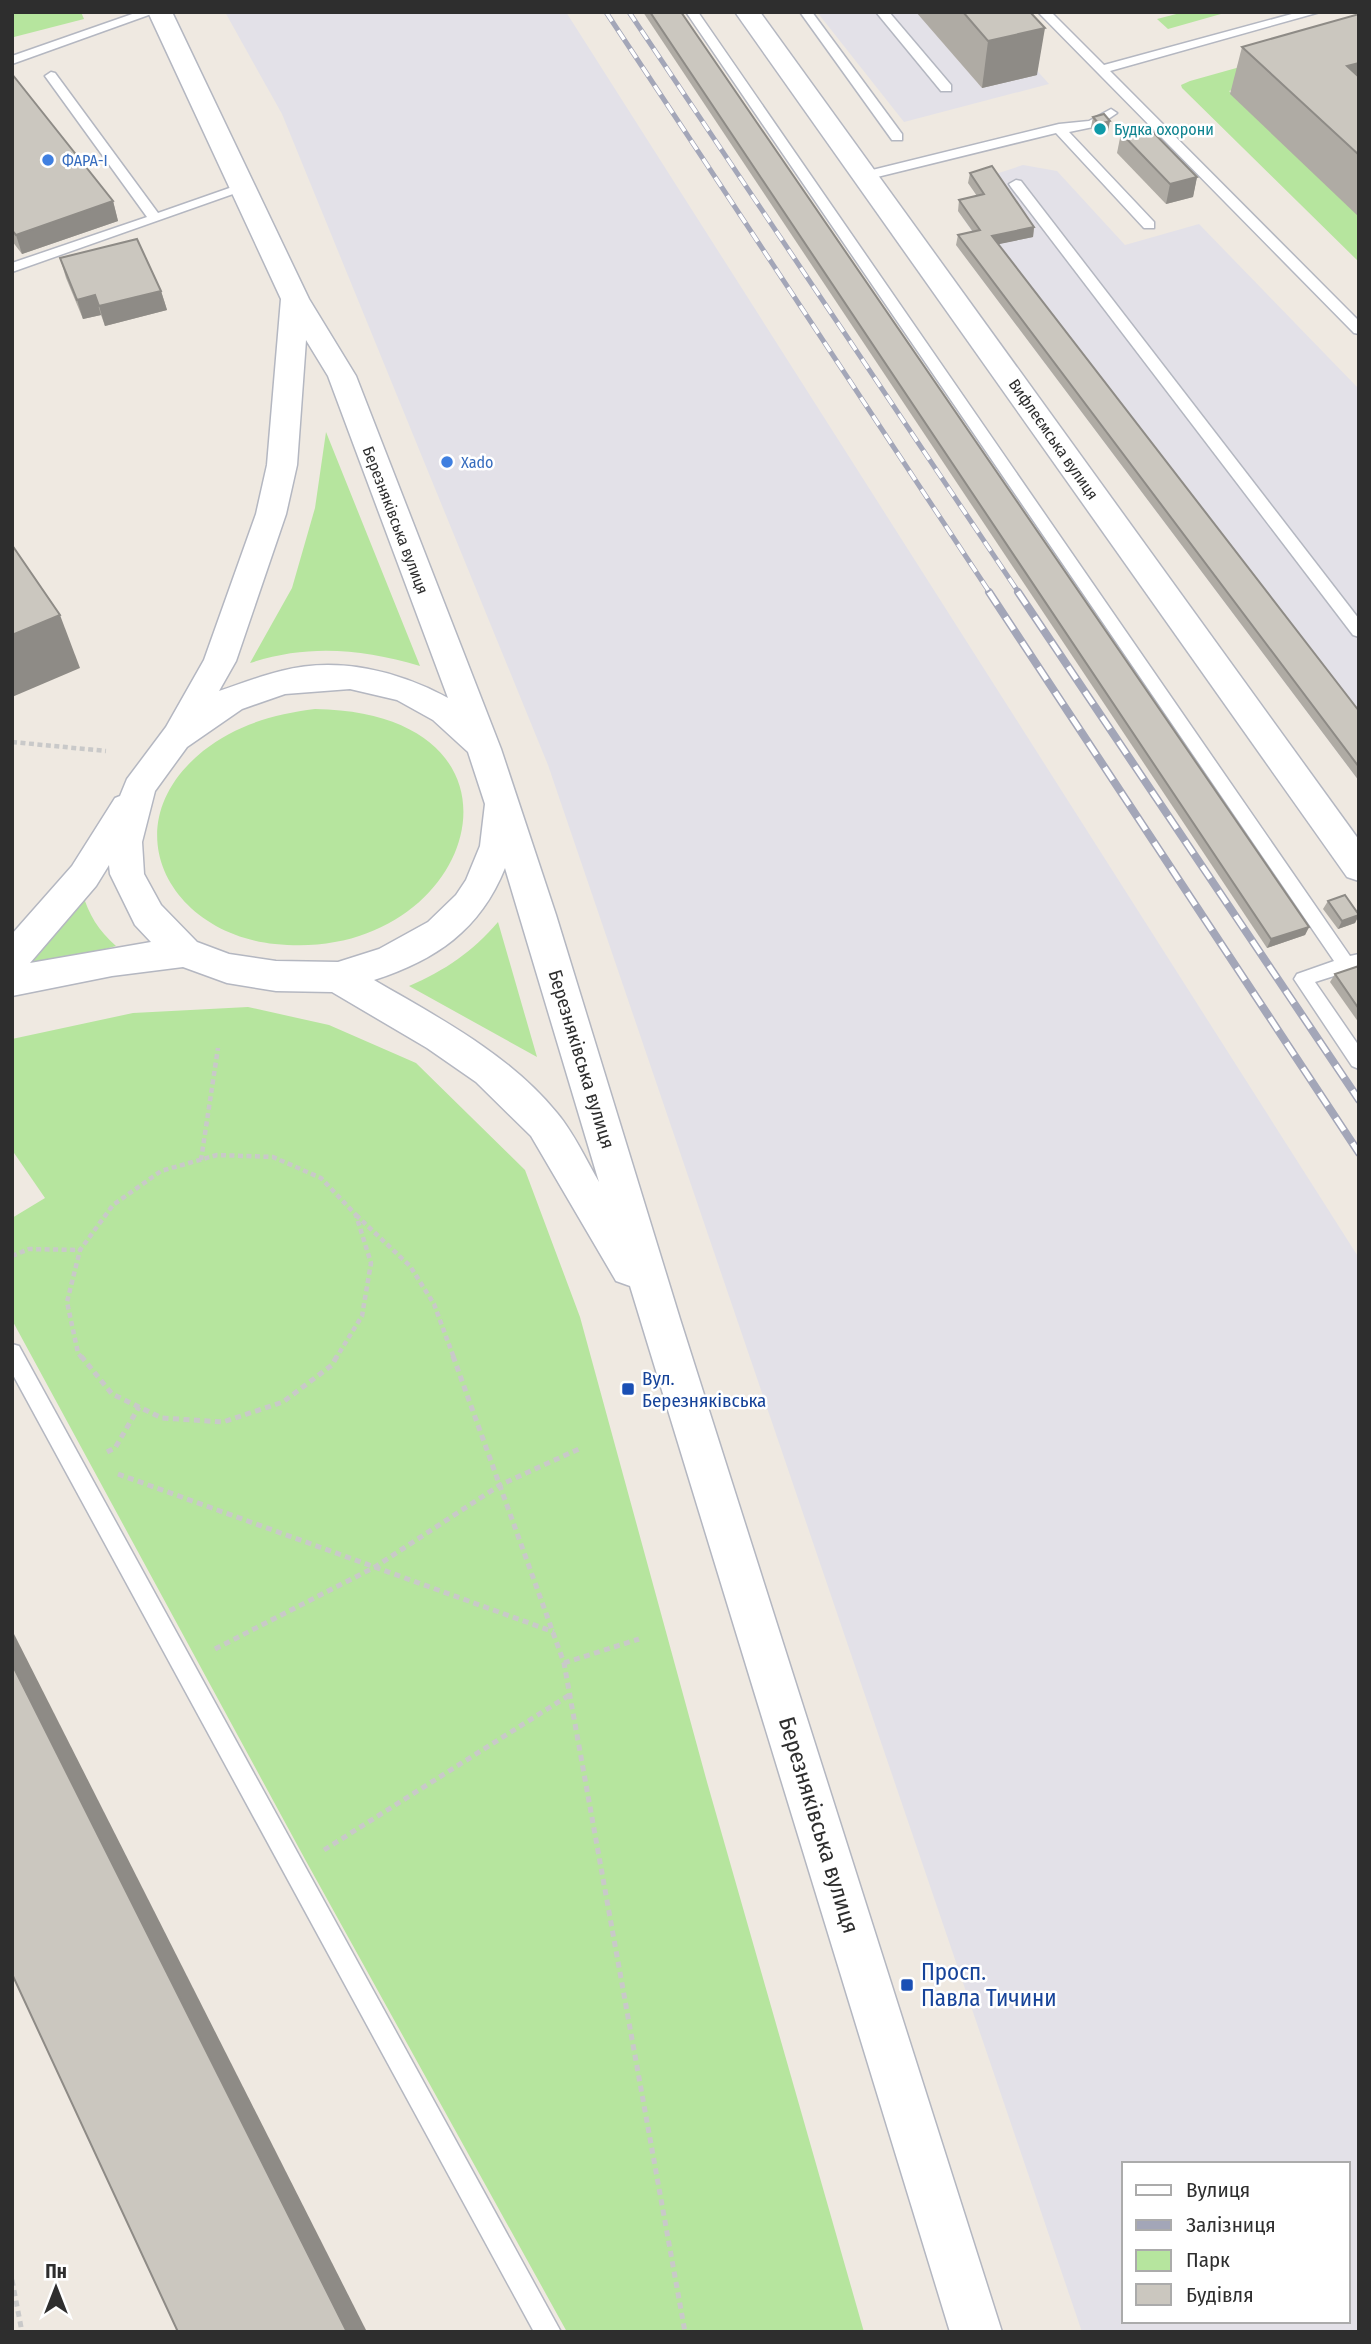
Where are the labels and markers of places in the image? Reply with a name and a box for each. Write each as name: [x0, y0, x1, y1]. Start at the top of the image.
place label: Будка охорони: [1114, 120, 1214, 139]
marker: Будка охорони: [1092, 121, 1108, 137]
place label: ФАРА-І: [62, 151, 108, 170]
marker: ФАРА-І: [40, 152, 56, 168]
place label: Xado: [461, 453, 494, 472]
marker: Xado: [439, 454, 455, 470]
place label: Вул. Березняківська: [642, 1367, 766, 1412]
marker: Вул. Березняківська: [620, 1381, 636, 1397]
place label: Просп. Павла Тичини: [921, 1958, 1057, 2012]
marker: Просп. Павла Тичини: [899, 1977, 915, 1993]

